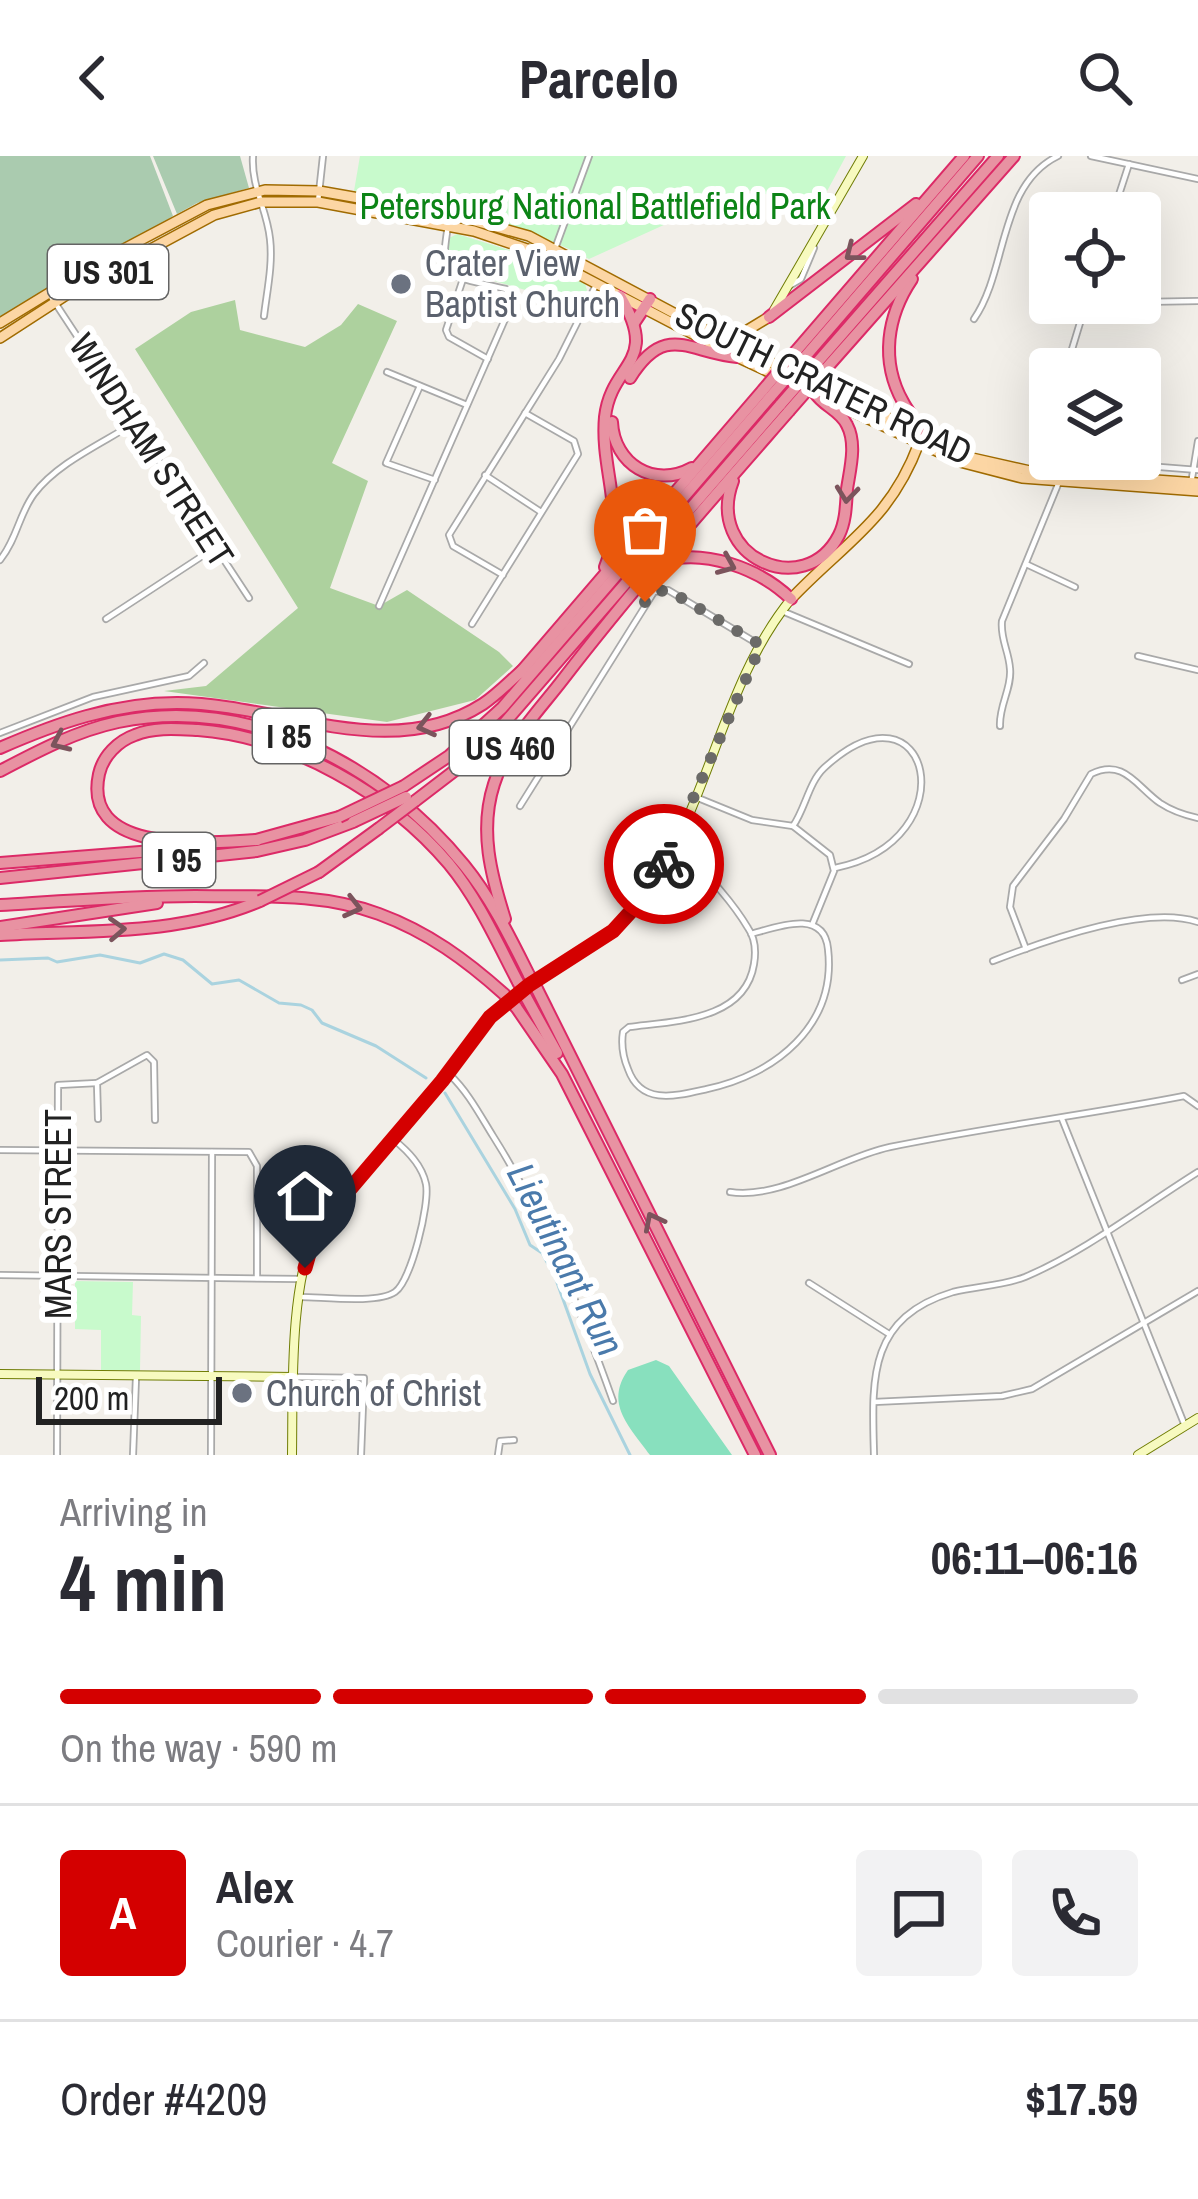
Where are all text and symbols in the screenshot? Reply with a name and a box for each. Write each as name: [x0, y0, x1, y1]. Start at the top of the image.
text: Parcelo: [519, 42, 679, 115]
icon: back: [60, 45, 126, 111]
icon: search: [1072, 45, 1138, 111]
park label: Petersburg National Battlefield Park: [360, 182, 831, 230]
map controls: [1029, 192, 1161, 480]
button: locate: [1029, 192, 1161, 324]
one-way arrow: [845, 238, 867, 260]
place label: Crater View Baptist Church: [425, 239, 620, 328]
road number: US 301: [48, 245, 168, 299]
marker: Crater View Baptist Church: [388, 271, 414, 297]
street label: SOUTH CRATER ROAD: [668, 290, 980, 476]
street label: WINDHAM STREET: [59, 324, 245, 576]
button: layers: [1029, 348, 1161, 480]
pin: [594, 479, 696, 602]
one-way arrow: [835, 485, 860, 504]
icon: bag: [612, 497, 678, 563]
one-way arrow: [716, 551, 737, 575]
road number: I 85: [253, 709, 325, 763]
one-way arrow: [416, 712, 436, 737]
road number: US 460: [450, 721, 570, 775]
one-way arrow: [51, 727, 72, 751]
courier: [604, 804, 724, 924]
icon: bike: [631, 831, 697, 897]
road number: I 95: [143, 833, 215, 887]
one-way arrow: [342, 893, 362, 918]
one-way arrow: [108, 917, 127, 943]
street label: MARS STREET: [34, 1109, 82, 1319]
pin: [254, 1145, 356, 1268]
water label: Lieutinant Run: [495, 1154, 637, 1364]
icon: home: [272, 1163, 338, 1229]
one-way arrow: [645, 1211, 668, 1233]
place label: Church of Christ: [266, 1369, 481, 1417]
scale bar: [36, 1371, 222, 1424]
text: 200 m: [54, 1376, 129, 1420]
marker: Church of Christ: [229, 1380, 255, 1406]
text: Arriving in: [60, 1486, 208, 1538]
text: 06:11–06:16: [931, 1527, 1138, 1588]
text: 4 min: [60, 1530, 227, 1635]
text: On the way · 590 m: [60, 1722, 337, 1774]
button: chat: [856, 1850, 982, 1976]
button: phone: [1012, 1850, 1138, 1976]
text: Alex: [216, 1856, 294, 1917]
text: A: [110, 1882, 136, 1943]
text: Courier · 4.7: [216, 1917, 394, 1969]
text: Order #4209: [60, 2068, 267, 2129]
text: $17.59: [1025, 2068, 1138, 2129]

